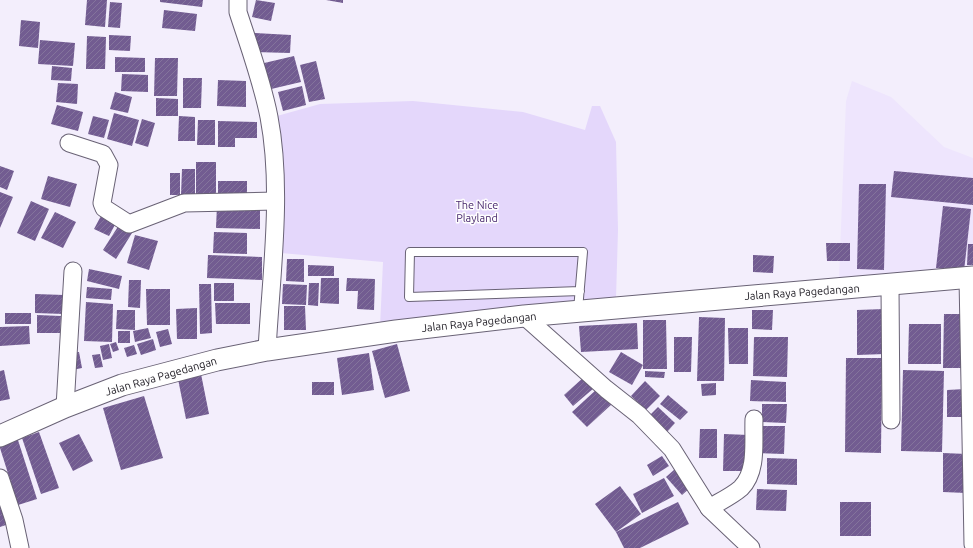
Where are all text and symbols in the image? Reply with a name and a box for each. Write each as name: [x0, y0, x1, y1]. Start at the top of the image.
park label: The Nice Playland: [456, 199, 498, 224]
street label: Jalan Raya Pagedangan: [744, 282, 860, 302]
street label: Jalan Raya Pagedangan: [421, 310, 537, 334]
street label: Jalan Raya Pagedangan: [104, 354, 218, 398]

